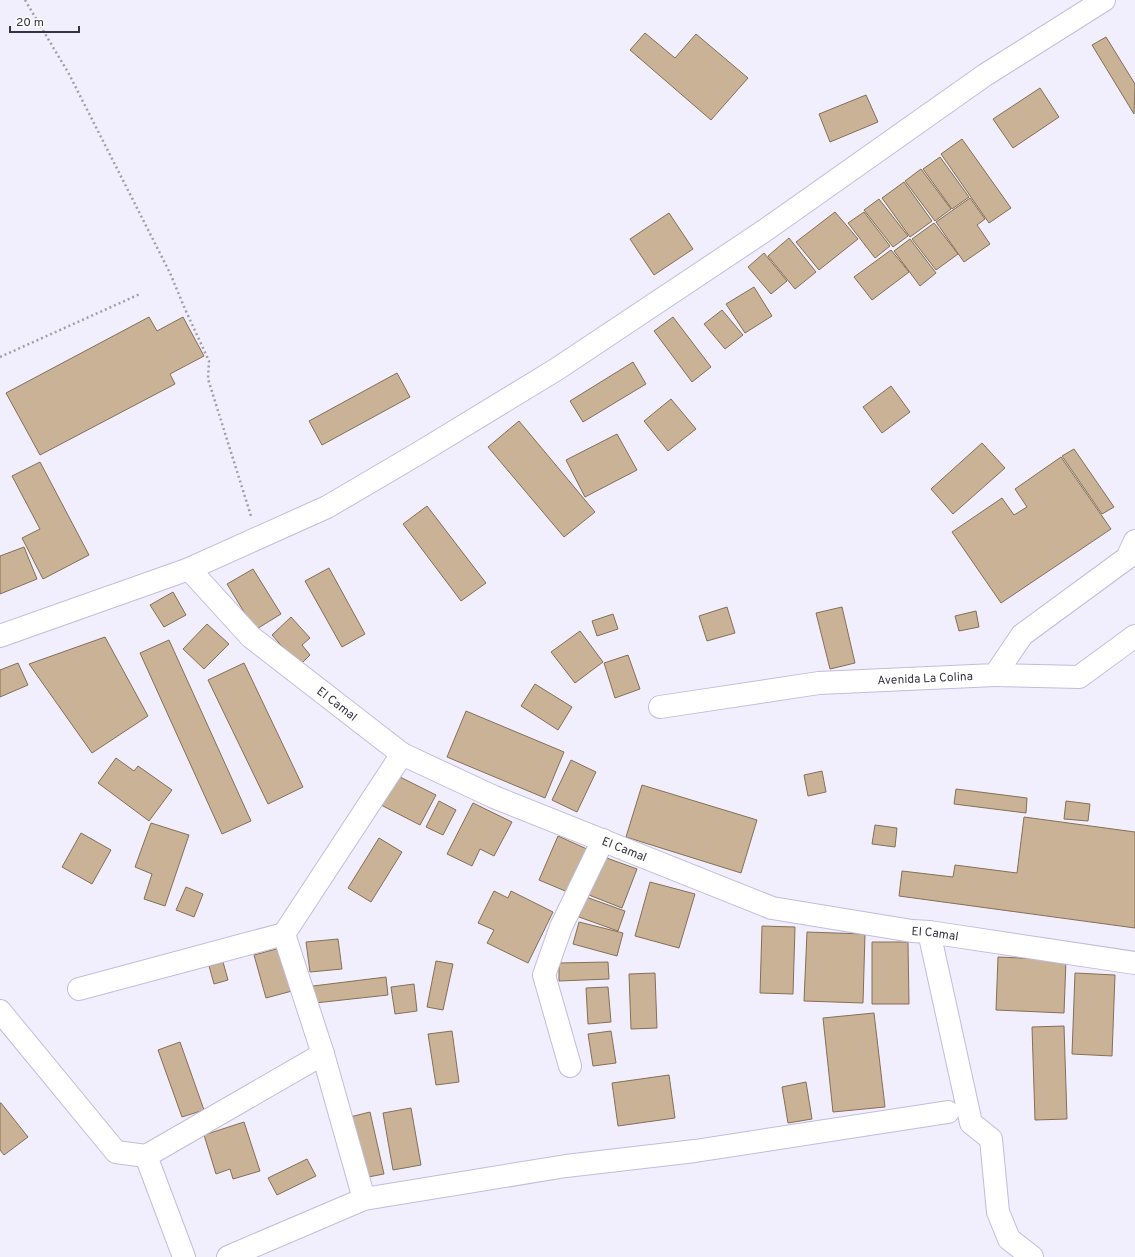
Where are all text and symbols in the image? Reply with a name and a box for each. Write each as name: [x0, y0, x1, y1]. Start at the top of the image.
scale bar: [10, 8, 79, 34]
text: 20 m: [16, 15, 44, 31]
street label: Avenida La Colina: [877, 669, 973, 689]
street label: El Camal: [313, 684, 360, 725]
street label: El Camal: [599, 834, 649, 866]
street label: El Camal: [911, 924, 959, 945]

